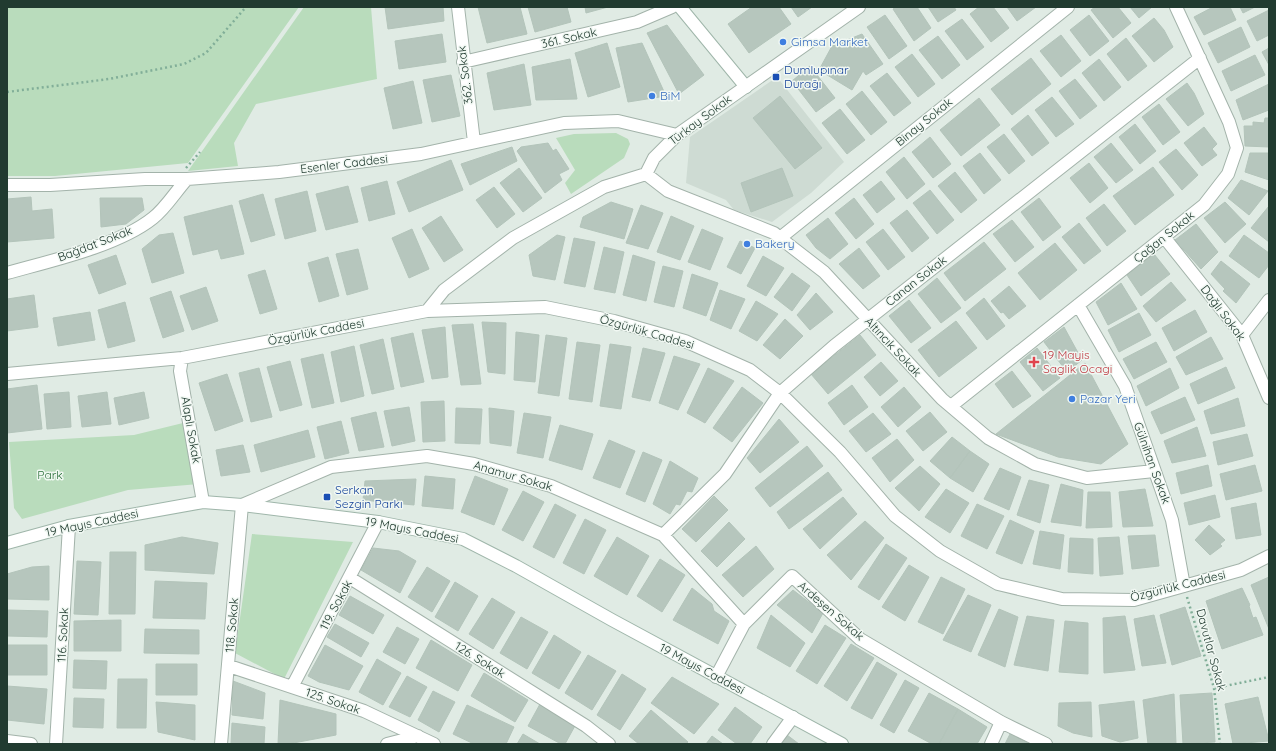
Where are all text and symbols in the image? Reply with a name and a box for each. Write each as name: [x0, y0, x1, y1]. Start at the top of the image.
street label: 361. Sokak: [540, 24, 598, 51]
place label: Gimsa Market: [791, 34, 868, 49]
marker: Gimsa Market: [778, 37, 788, 47]
street label: 362. Sokak: [453, 45, 476, 105]
place label: Dumlupınar Durağı: [784, 62, 849, 91]
marker: Dumlupınar Durağı: [771, 72, 781, 82]
place label: BiM: [660, 88, 680, 103]
marker: BiM: [647, 91, 657, 101]
street label: Türkay Sokak: [665, 91, 734, 148]
street label: Binay Sokak: [892, 94, 955, 149]
street label: Esenler Caddesi: [299, 151, 389, 176]
street label: Çağan Sokak: [1130, 207, 1197, 266]
street label: Bağdat Sokak: [55, 222, 134, 265]
place label: Bakery: [755, 236, 794, 251]
marker: Bakery: [742, 239, 752, 249]
street label: Canan Sokak: [882, 252, 949, 309]
street label: Dağlı Sokak: [1198, 282, 1249, 344]
street label: Özgürlük Caddesi: [598, 311, 696, 352]
street label: Altıncık Sokak: [862, 314, 925, 380]
street label: Özgürlük Caddesi: [267, 315, 365, 348]
place label: 19 Mayis Saglik Ocagi: [1043, 347, 1112, 376]
marker: 19 Mayis Saglik Ocagi: [1028, 356, 1040, 368]
place label: Pazar Yeri: [1080, 391, 1135, 406]
marker: Pazar Yeri: [1067, 394, 1077, 404]
street label: Alaplı Sokak: [178, 395, 205, 465]
street label: Gülnihan Sokak: [1131, 420, 1174, 506]
street label: Anamur Sokak: [472, 457, 554, 494]
park label: Park: [37, 467, 63, 482]
place label: Serkan Sezgin Parkı: [335, 482, 403, 511]
marker: Serkan Sezgin Parkı: [322, 492, 332, 502]
street label: 19 Mayıs Caddesi: [44, 505, 140, 540]
street label: 19 Mayıs Caddesi: [364, 513, 460, 546]
street label: Özgürlük Caddesi: [1129, 566, 1227, 605]
street label: 119. Sokak: [316, 577, 355, 632]
street label: Ardeşen Sokak: [795, 578, 868, 643]
street label: 118. Sokak: [222, 597, 241, 653]
street label: 116. Sokak: [54, 607, 71, 663]
street label: Davutlar Sokak: [1193, 607, 1230, 693]
street label: 126. Sokak: [452, 638, 508, 681]
street label: 19 Mayıs Caddesi: [657, 640, 747, 697]
street label: 125. Sokak: [304, 684, 362, 717]

